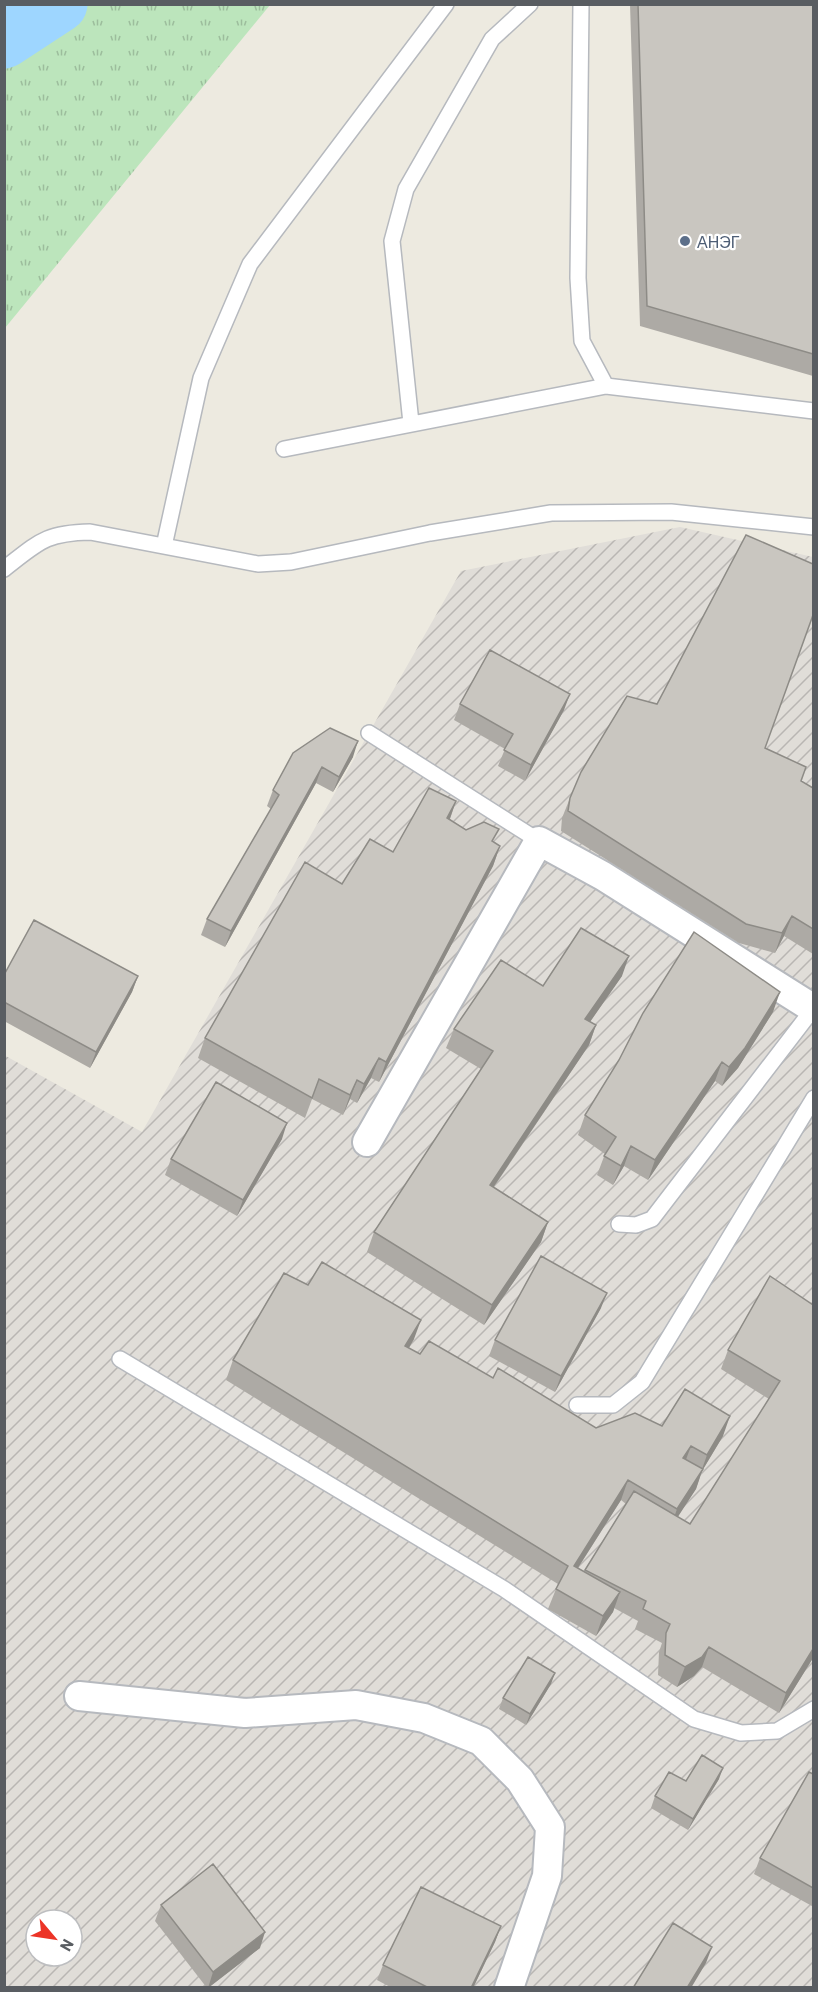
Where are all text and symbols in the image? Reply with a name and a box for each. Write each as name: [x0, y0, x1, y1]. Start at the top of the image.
place label: АНЭГ: [697, 232, 740, 251]
marker: АНЭГ: [678, 234, 692, 248]
north arrow: [24, 1908, 84, 1968]
text: N: [57, 1936, 78, 1955]

